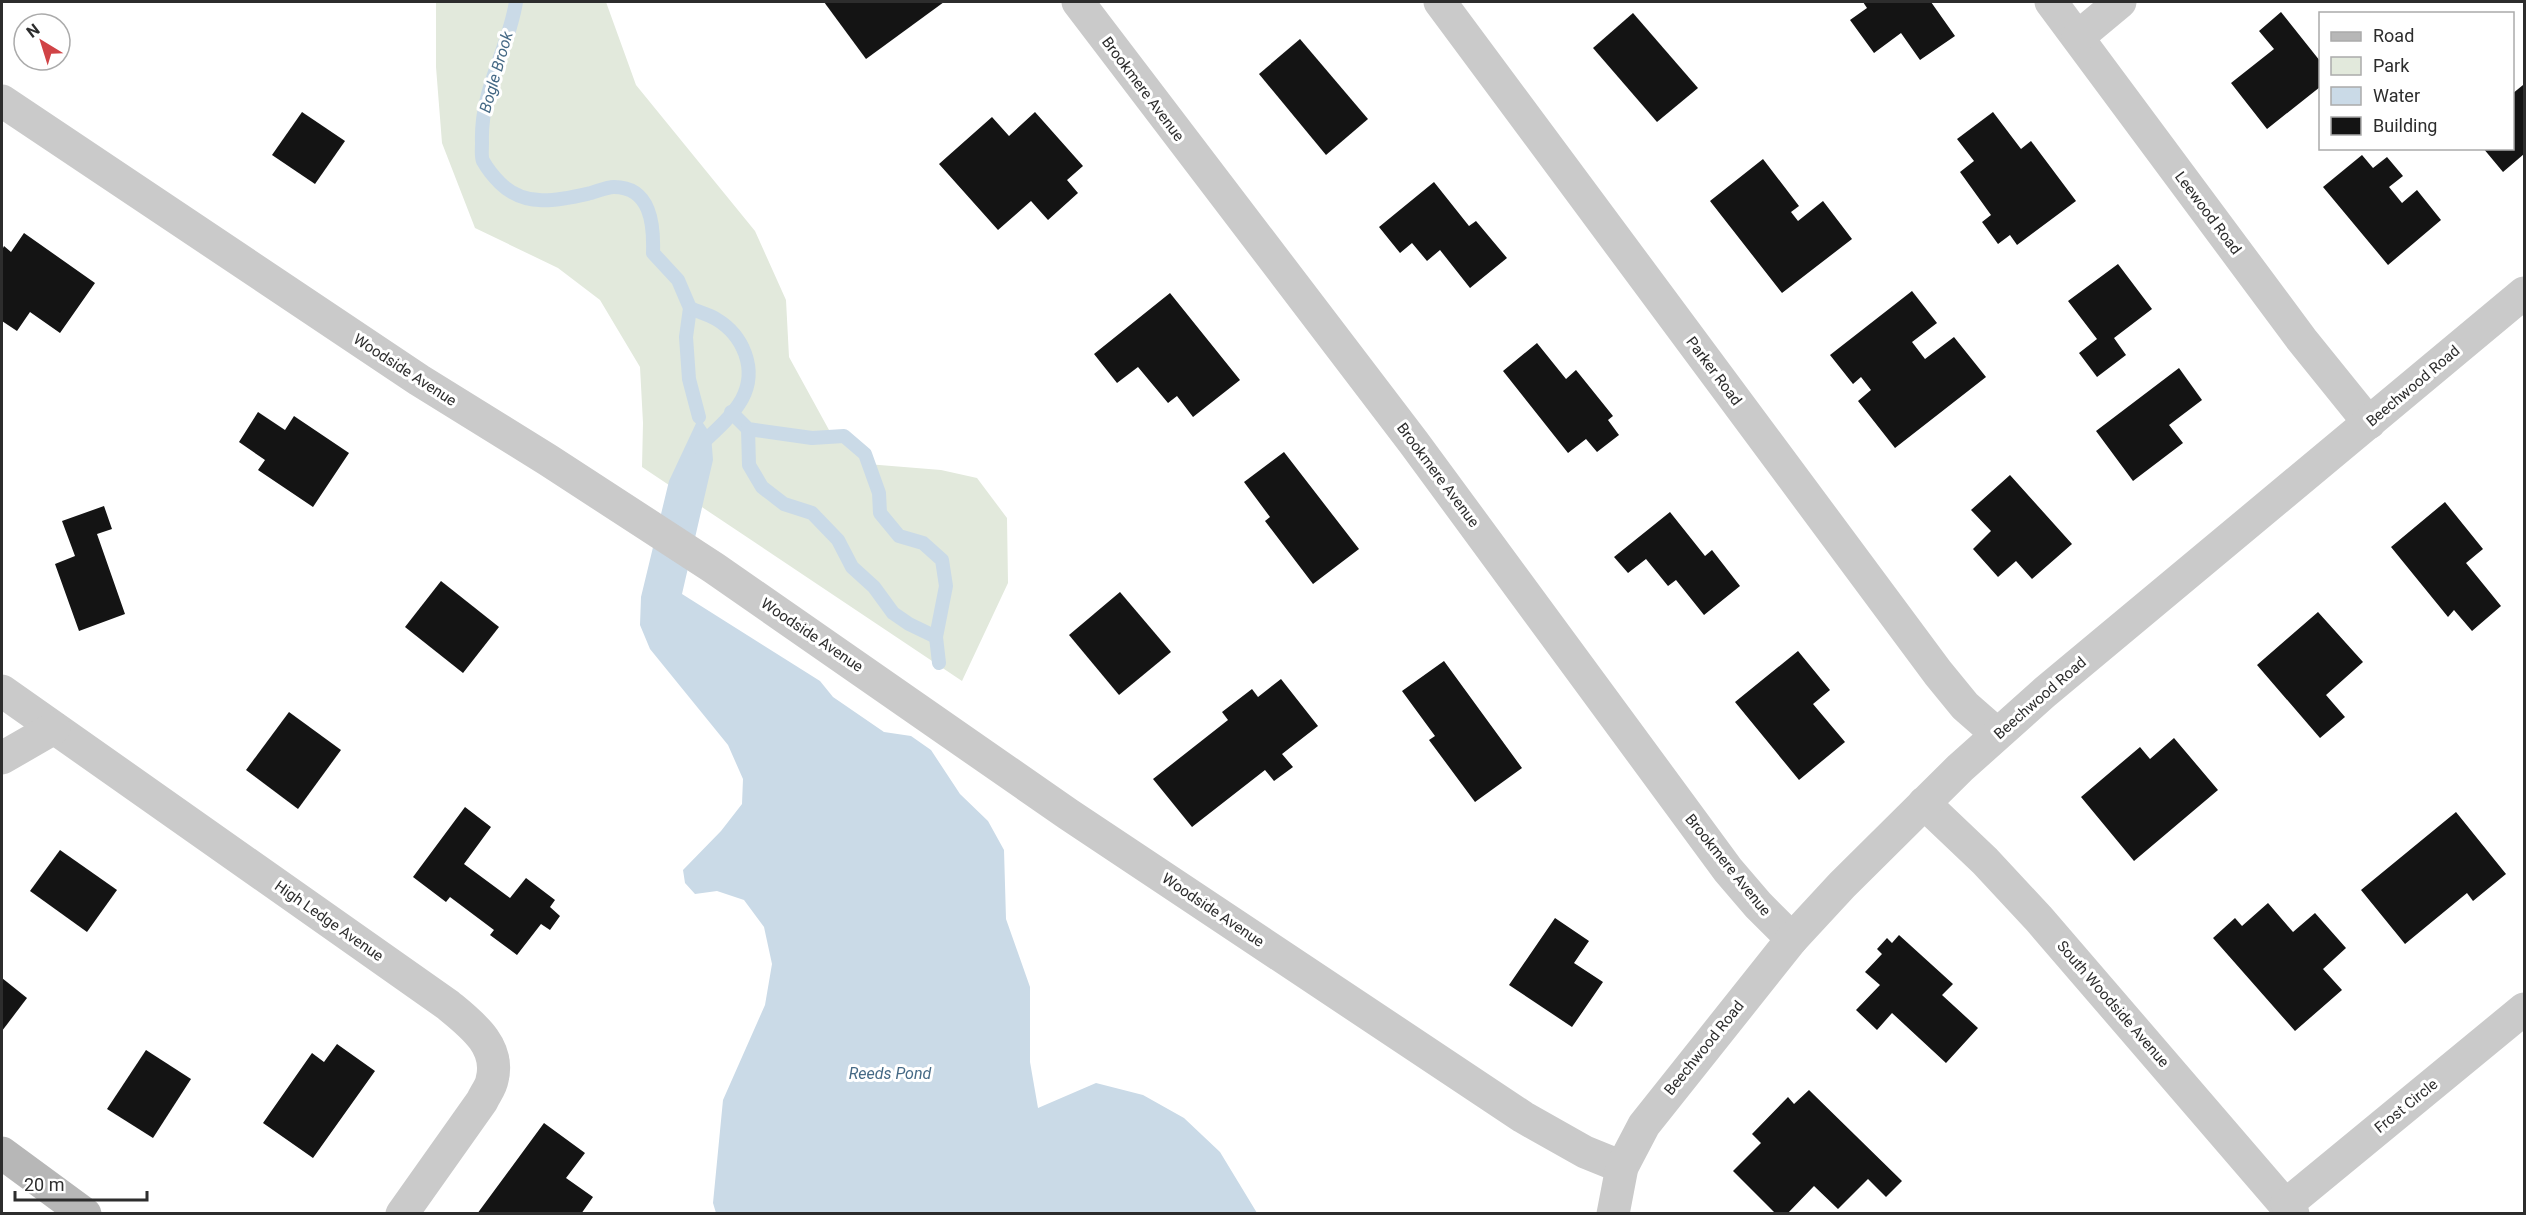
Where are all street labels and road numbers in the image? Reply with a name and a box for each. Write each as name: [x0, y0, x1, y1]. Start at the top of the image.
street label: Brookmere Avenue: [1098, 33, 1188, 145]
street label: Leewood Road: [2171, 168, 2245, 258]
street label: Woodside Avenue: [350, 330, 460, 410]
street label: Parker Road: [1682, 333, 1746, 409]
street label: Beechwood Road: [2363, 342, 2463, 430]
street label: Brookmere Avenue: [1393, 419, 1483, 531]
street label: Woodside Avenue: [758, 594, 866, 676]
street label: Beechwood Road: [1990, 653, 2090, 743]
street label: Brookmere Avenue: [1681, 810, 1775, 920]
street label: Woodside Avenue: [1159, 869, 1267, 951]
street label: High Ledge Avenue: [271, 877, 387, 965]
street label: South Woodside Avenue: [2053, 937, 2173, 1071]
street label: Beechwood Road: [1660, 997, 1748, 1099]
street label: Frost Circle: [2371, 1075, 2441, 1137]

